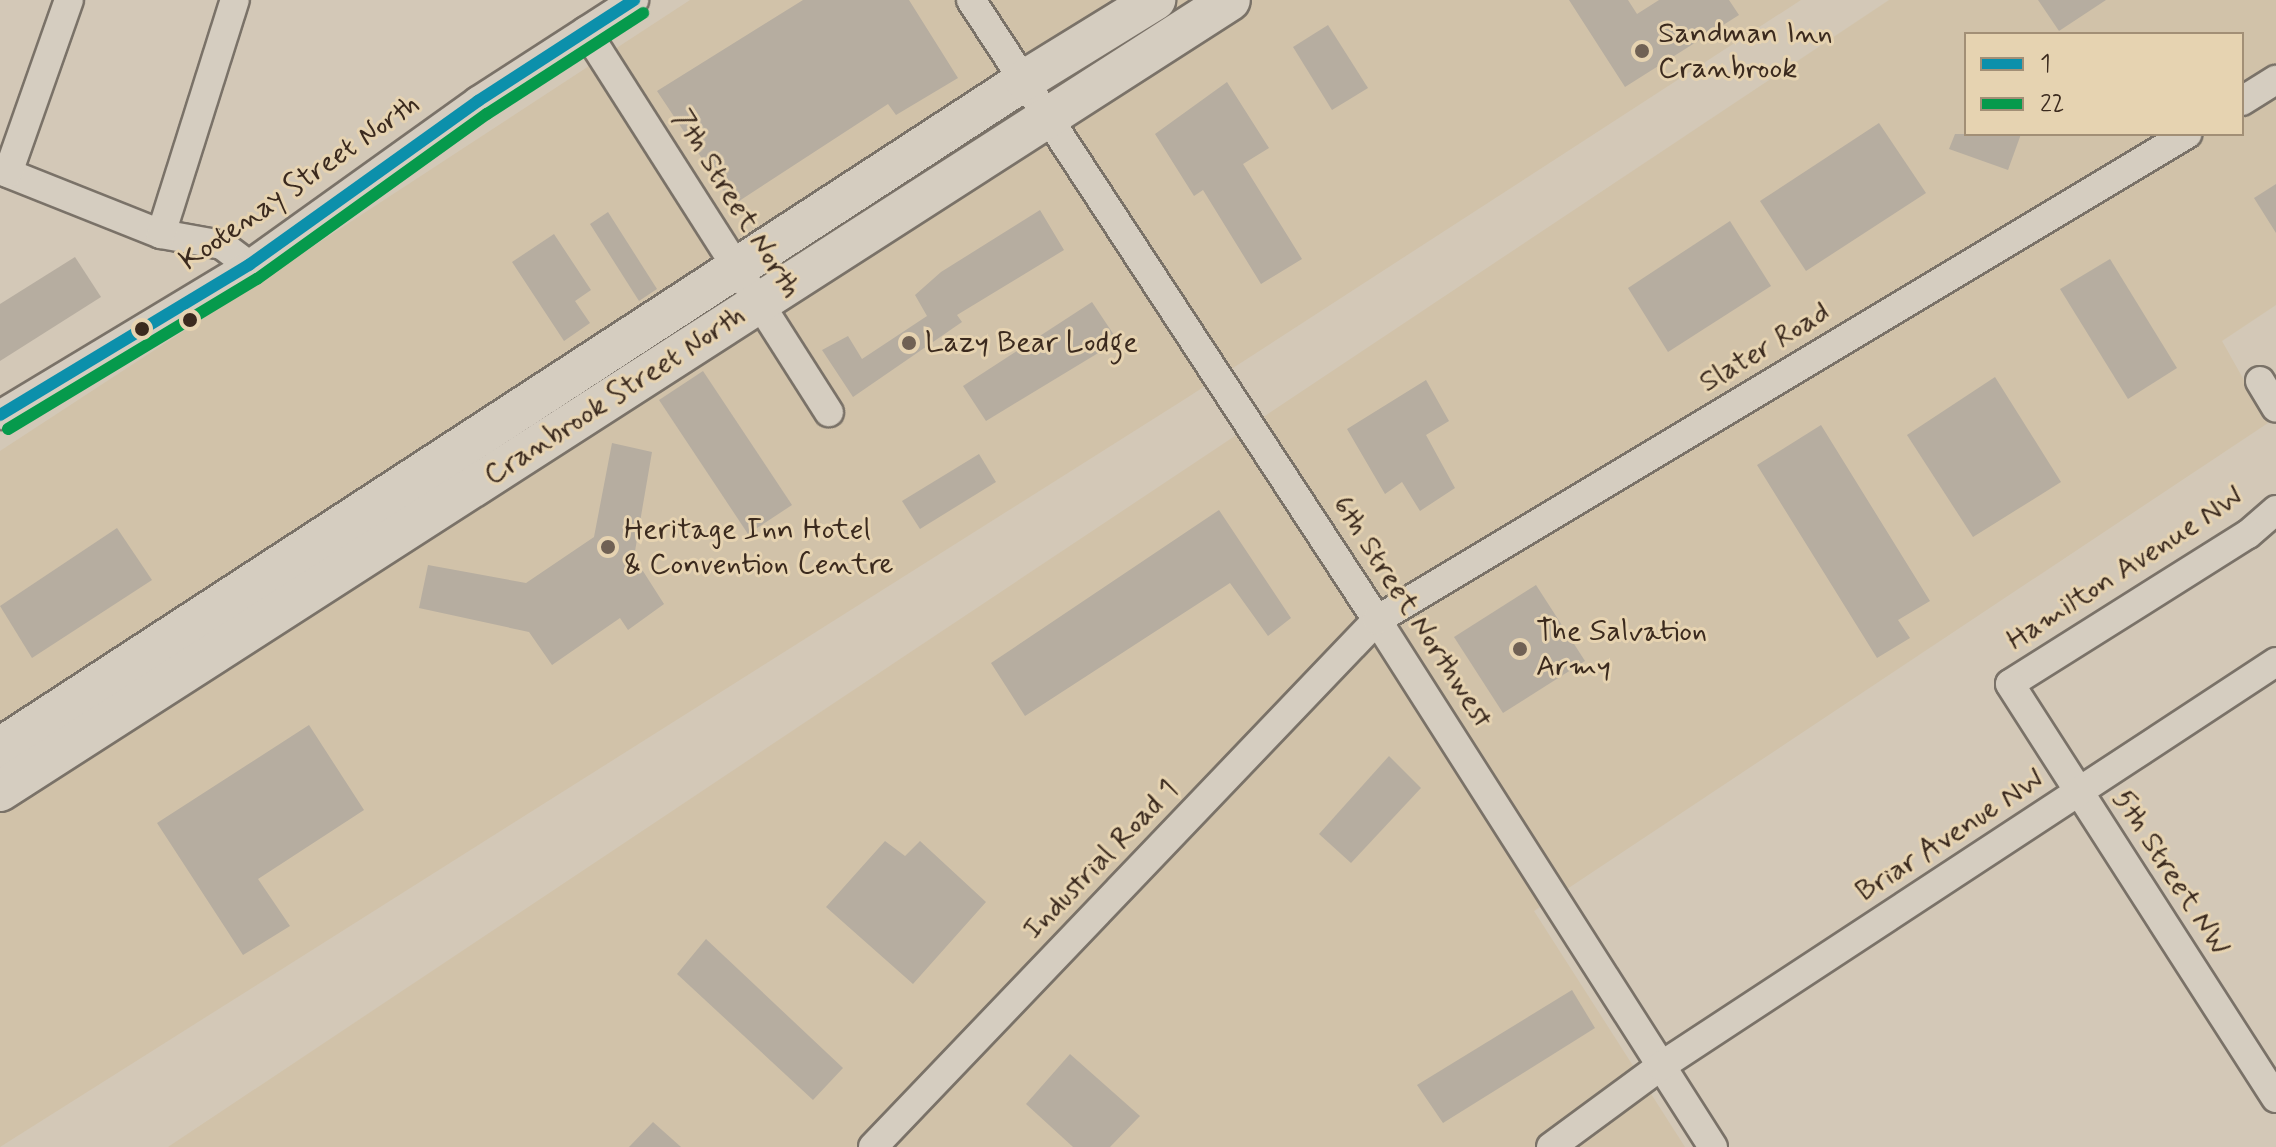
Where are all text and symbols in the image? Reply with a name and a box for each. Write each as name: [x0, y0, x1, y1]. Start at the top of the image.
place label: Sandman Inn Cranbrook: [1658, 16, 1834, 86]
legend: [1964, 32, 2244, 136]
marker: Sandman Inn Cranbrook: [1633, 42, 1651, 60]
text: 1: [2040, 49, 2051, 80]
street label: Kootenay Street North: [170, 85, 430, 281]
text: 22: [2040, 89, 2064, 120]
street label: 7th Street North: [664, 103, 808, 305]
street label: Slater Road: [1693, 295, 1837, 401]
street label: Cranbrook Street North: [475, 296, 755, 496]
unlabelled marker: [182, 312, 198, 328]
unlabelled marker: [134, 321, 150, 337]
place label: Lazy Bear Lodge: [925, 325, 1141, 361]
marker: Lazy Bear Lodge: [900, 334, 918, 352]
street label: Hamilton Avenue NW: [1999, 479, 2251, 659]
street label: 6th Street Northwest: [1324, 490, 1500, 734]
place label: Heritage Inn Hotel & Convention Centre: [624, 512, 890, 582]
marker: Heritage Inn Hotel & Convention Centre: [599, 538, 617, 556]
place label: The Salvation Army: [1536, 614, 1702, 684]
marker: The Salvation Army: [1511, 640, 1529, 658]
street label: Briar Avenue NW: [1847, 760, 2053, 912]
street label: Industrial Road 1: [1016, 773, 1186, 947]
street label: 5th Street NW: [2104, 783, 2238, 963]

